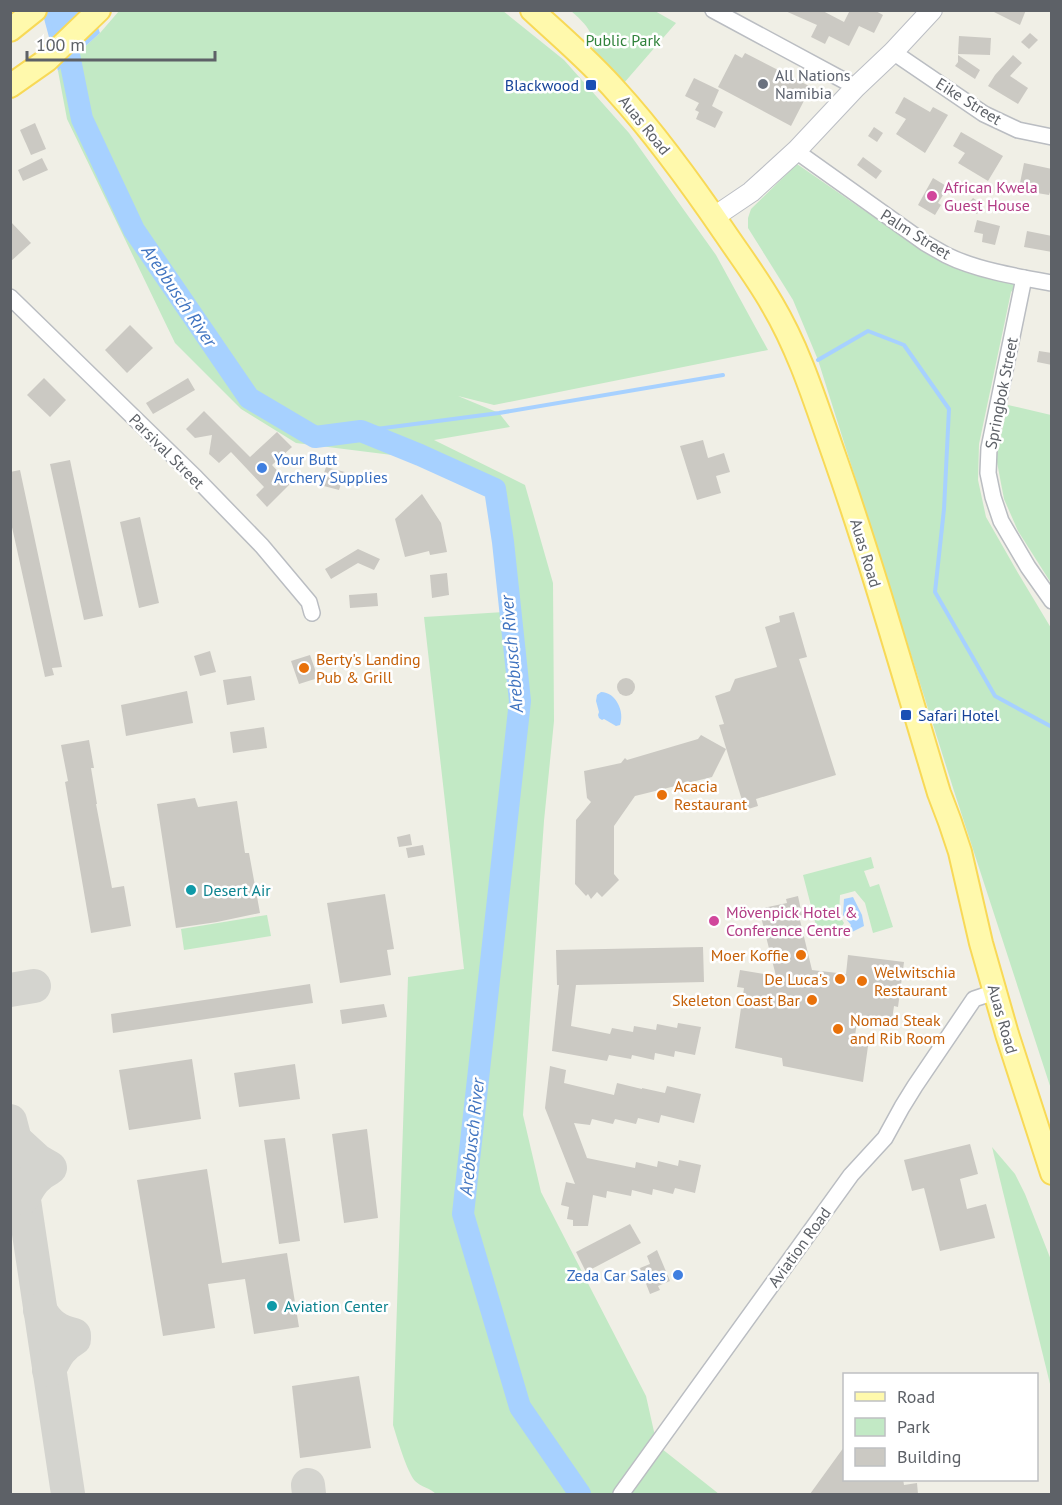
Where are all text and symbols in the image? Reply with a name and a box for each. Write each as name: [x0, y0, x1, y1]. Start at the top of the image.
scale bar: [27, 24, 214, 62]
park label: Public Park: [585, 30, 661, 50]
text: 100 m: [36, 33, 85, 56]
place label: All Nations Namibia: [775, 65, 851, 103]
street label: Eike Street: [932, 73, 1006, 129]
place label: Blackwood: [505, 75, 579, 95]
marker: All Nations Namibia: [756, 77, 770, 91]
marker: Blackwood: [584, 78, 598, 92]
street label: Auas Road: [615, 91, 675, 159]
place label: African Kwela Guest House: [944, 177, 1038, 215]
marker: African Kwela Guest House: [925, 189, 939, 203]
street label: Palm Street: [877, 205, 955, 264]
water label: Arebbusch River: [136, 240, 222, 352]
street label: Springbok Street: [980, 335, 1022, 451]
street label: Parsival Street: [125, 409, 209, 493]
place label: Your Butt Archery Supplies: [274, 449, 388, 487]
marker: Your Butt Archery Supplies: [255, 461, 269, 475]
street label: Auas Road: [846, 516, 886, 590]
water label: Arebbusch River: [495, 593, 528, 715]
place label: Berty's Landing Pub & Grill: [316, 649, 421, 687]
marker: Berty's Landing Pub & Grill: [297, 661, 311, 675]
place label: Safari Hotel: [918, 705, 999, 725]
marker: Safari Hotel: [899, 708, 913, 722]
place label: Acacia Restaurant: [674, 776, 748, 814]
marker: Acacia Restaurant: [655, 788, 669, 802]
place label: Desert Air: [203, 880, 271, 900]
marker: Desert Air: [184, 883, 198, 897]
place label: Mövenpick Hotel & Conference Centre: [726, 902, 858, 940]
marker: Mövenpick Hotel & Conference Centre: [707, 914, 721, 928]
place label: Moer Koffie: [711, 945, 789, 965]
marker: Moer Koffie: [794, 948, 808, 962]
place label: Welwitschia Restaurant: [874, 962, 956, 1000]
place label: De Luca's: [764, 969, 828, 989]
marker: De Luca's: [833, 972, 847, 986]
marker: Welwitschia Restaurant: [855, 974, 869, 988]
street label: Auas Road: [984, 982, 1022, 1056]
place label: Skeleton Coast Bar: [672, 990, 801, 1010]
marker: Skeleton Coast Bar: [805, 993, 819, 1007]
place label: Nomad Steak and Rib Room: [850, 1010, 945, 1048]
marker: Nomad Steak and Rib Room: [831, 1022, 845, 1036]
water label: Arebbusch River: [454, 1076, 489, 1198]
street label: Aviation Road: [763, 1203, 835, 1291]
place label: Zeda Car Sales: [567, 1265, 666, 1285]
marker: Zeda Car Sales: [671, 1268, 685, 1282]
place label: Aviation Center: [284, 1296, 389, 1316]
marker: Aviation Center: [265, 1299, 279, 1313]
legend: [843, 1373, 1038, 1481]
text: Road: [897, 1385, 935, 1408]
text: Park: [897, 1415, 930, 1438]
text: Building: [897, 1445, 961, 1468]

